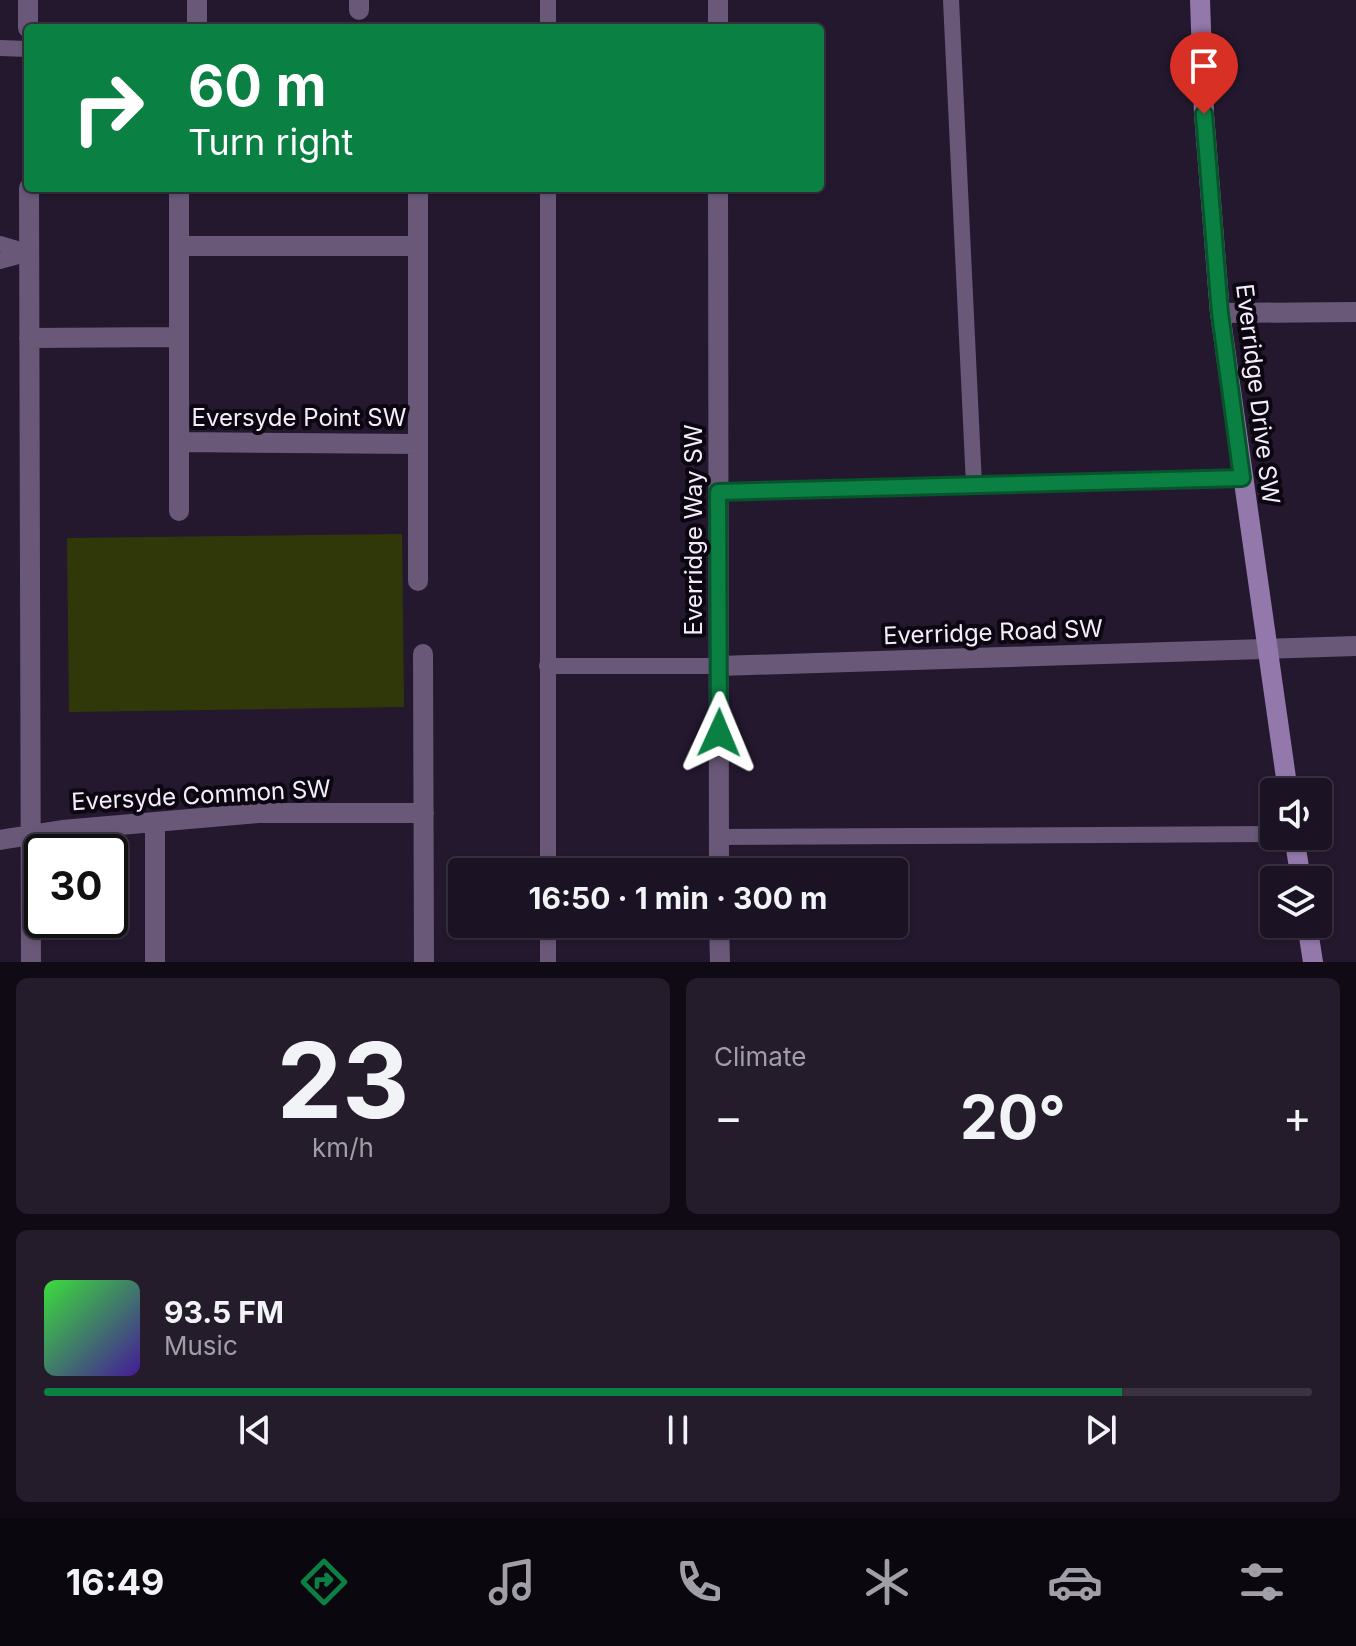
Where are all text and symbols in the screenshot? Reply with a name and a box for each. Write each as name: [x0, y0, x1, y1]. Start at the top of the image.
pin: [1170, 32, 1238, 114]
icon: arrive: [1182, 44, 1226, 88]
text: 60 m: [188, 52, 327, 120]
icon: right: [56, 56, 160, 160]
text: Turn right: [188, 120, 353, 164]
street label: Everridge Drive SW: [1230, 282, 1286, 506]
street label: Eversyde Point SW: [192, 403, 407, 432]
street label: Everridge Way SW: [679, 424, 708, 636]
street label: Everridge Road SW: [883, 614, 1104, 650]
position arrow: [677, 691, 761, 775]
street label: Eversyde Common SW: [70, 774, 332, 816]
map controls: [1260, 778, 1332, 938]
button: sound: [1260, 778, 1332, 850]
speed limit sign: 30: [24, 834, 128, 938]
button: layers: [1260, 866, 1332, 938]
text: 16:50 · 1 min · 300 m: [529, 880, 827, 916]
text: 23: [277, 1017, 409, 1143]
text: Climate: [714, 1041, 806, 1072]
text: 20°: [960, 1081, 1066, 1153]
text: −: [714, 1090, 743, 1144]
text: +: [1283, 1090, 1312, 1144]
text: km/h: [312, 1132, 374, 1163]
text: 93.5 FM: [164, 1294, 284, 1330]
text: Music: [164, 1330, 238, 1361]
icon: previous: [233, 1408, 277, 1452]
icon: pause: [656, 1408, 700, 1452]
icon: next: [1079, 1408, 1123, 1452]
icon: directions: [296, 1554, 352, 1610]
icon: music: [484, 1554, 540, 1610]
icon: phone: [671, 1554, 727, 1610]
icon: climate: [859, 1554, 915, 1610]
icon: car: [1047, 1554, 1103, 1610]
icon: filters: [1234, 1554, 1290, 1610]
text: 16:49: [66, 1560, 164, 1604]

